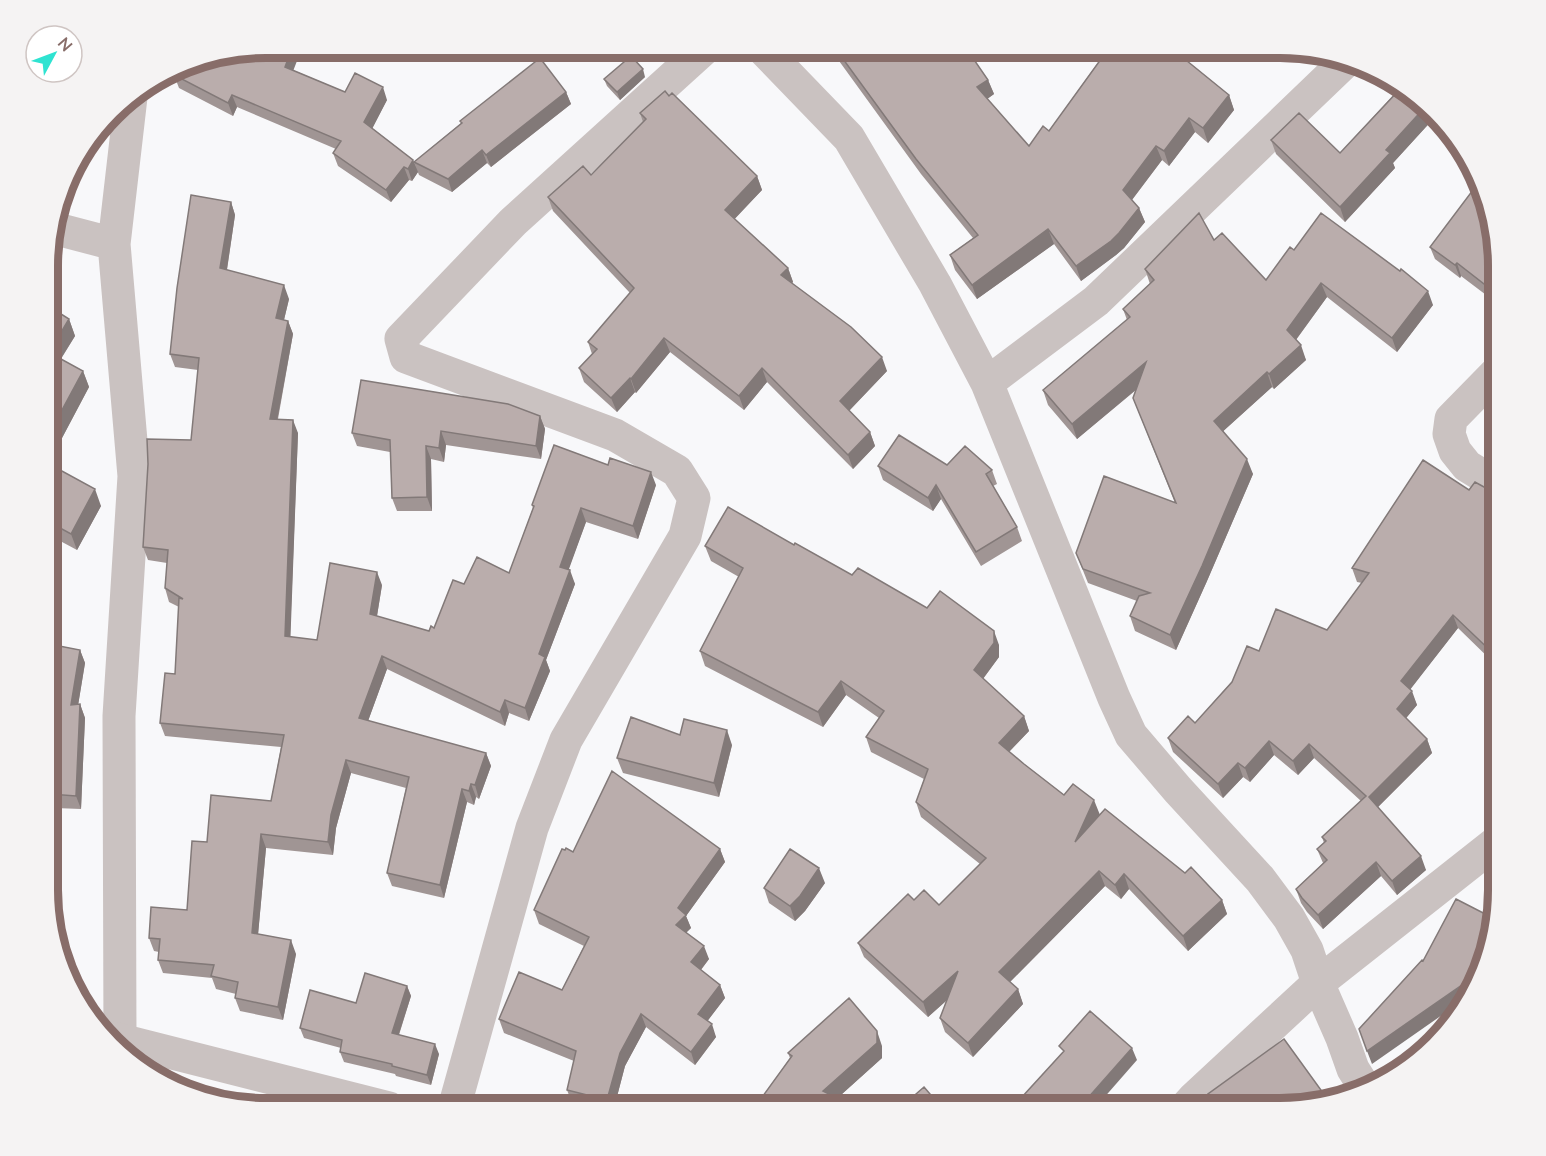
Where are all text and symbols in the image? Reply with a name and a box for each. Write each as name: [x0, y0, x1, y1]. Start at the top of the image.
north arrow: [24, 24, 84, 84]
text: N: [54, 33, 77, 55]

